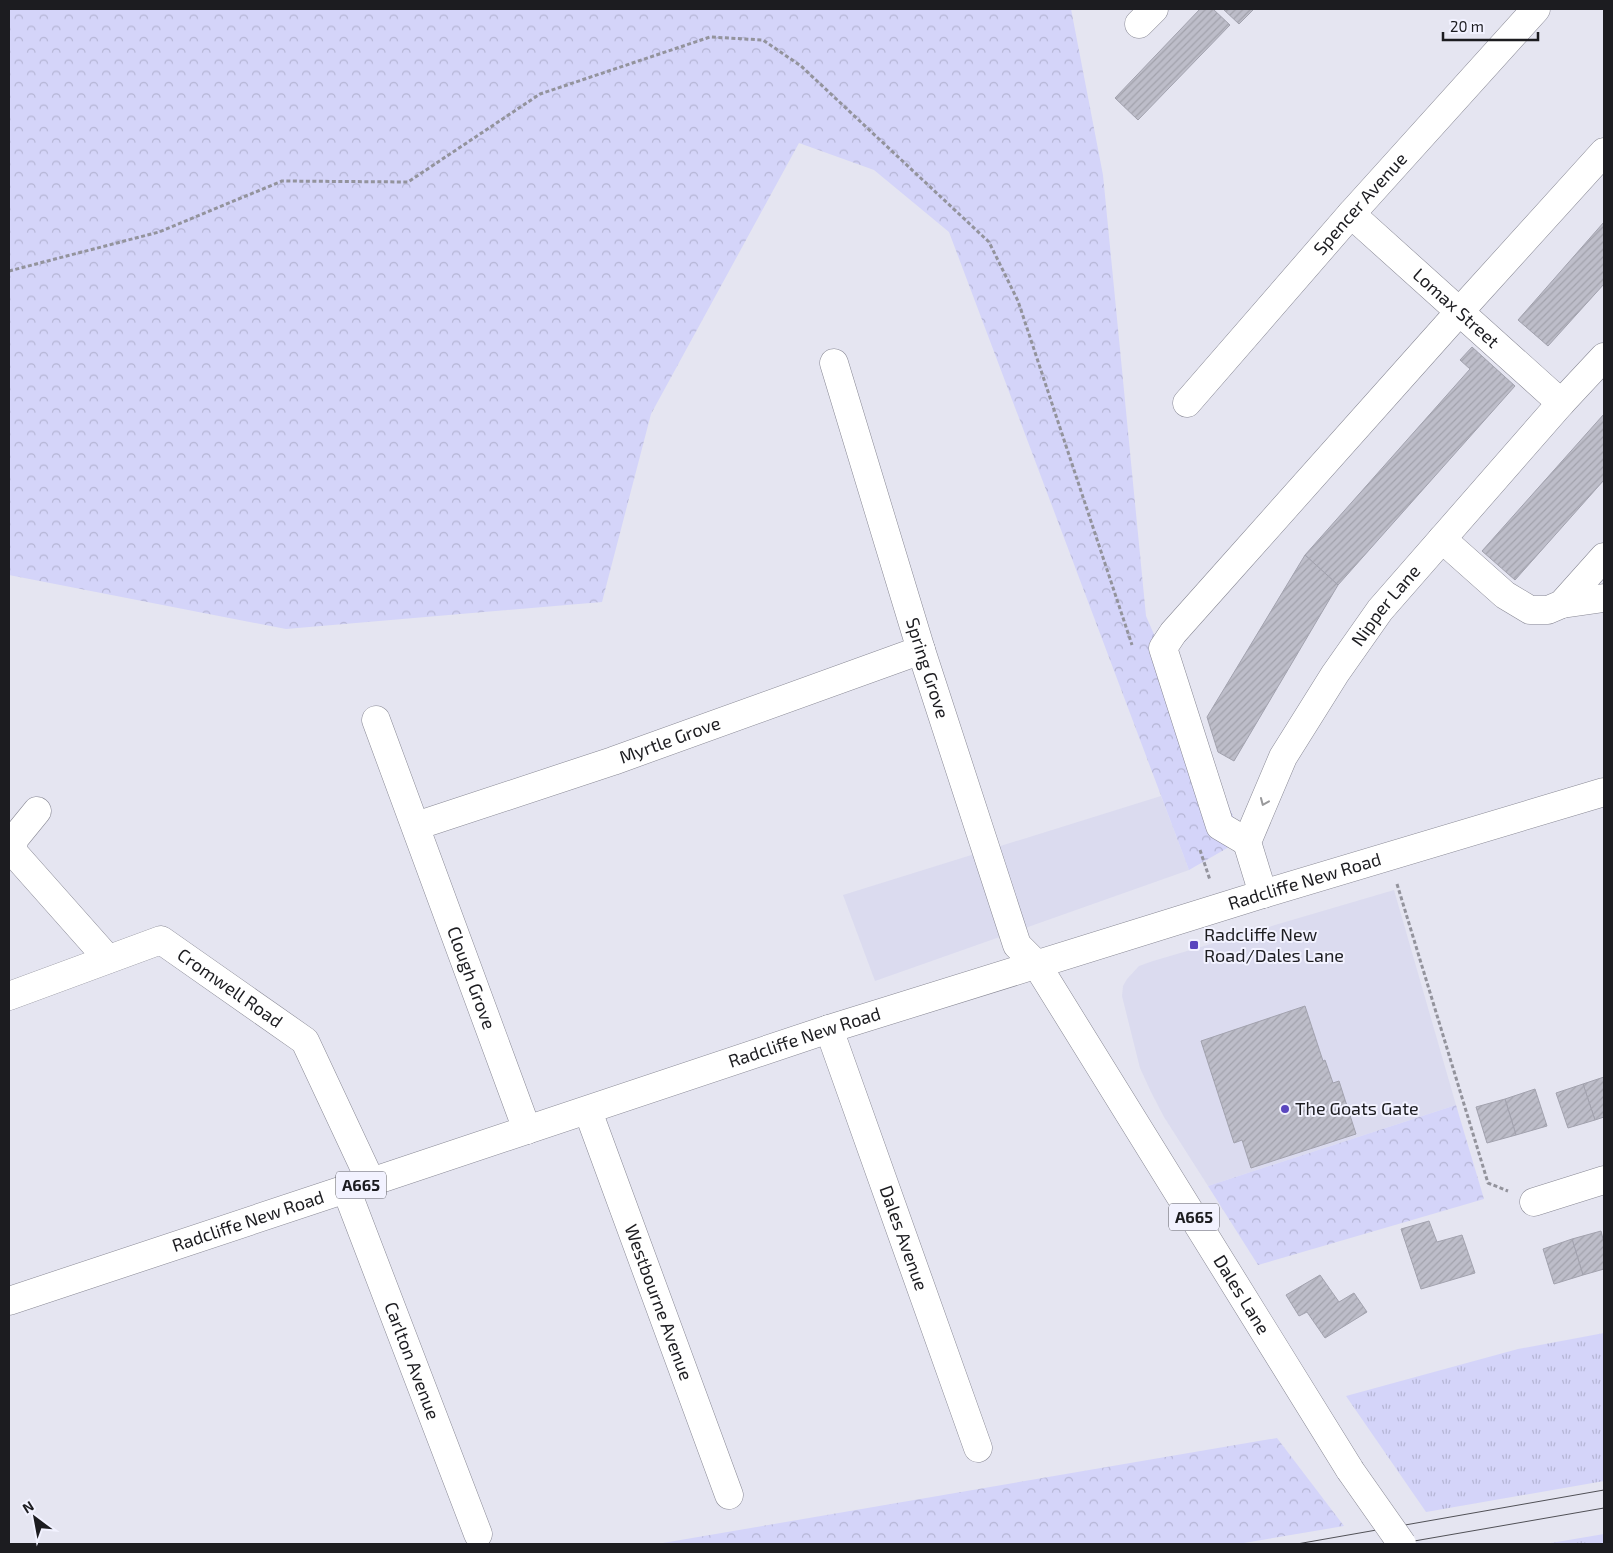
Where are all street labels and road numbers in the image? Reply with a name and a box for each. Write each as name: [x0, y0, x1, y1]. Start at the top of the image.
street label: Spencer Avenue: [1308, 148, 1411, 259]
street label: Lomax Street: [1409, 263, 1504, 352]
street label: Nipper Lane: [1346, 560, 1424, 650]
street label: Spring Grove: [902, 615, 954, 721]
street label: Myrtle Grove: [616, 711, 723, 768]
street label: Radcliffe New Road: [1225, 847, 1384, 914]
street label: Clough Grove: [443, 923, 501, 1032]
street label: Cromwell Road: [173, 943, 287, 1032]
street label: Radcliffe New Road: [725, 1002, 883, 1072]
road number: A665: [336, 1172, 386, 1198]
street label: Dales Avenue: [876, 1182, 933, 1293]
street label: Radcliffe New Road: [169, 1185, 327, 1256]
road number: A665: [1169, 1204, 1219, 1230]
street label: Westbourne Avenue: [621, 1221, 698, 1383]
street label: Dales Lane: [1209, 1250, 1275, 1338]
street label: Carlton Avenue: [380, 1299, 445, 1422]

